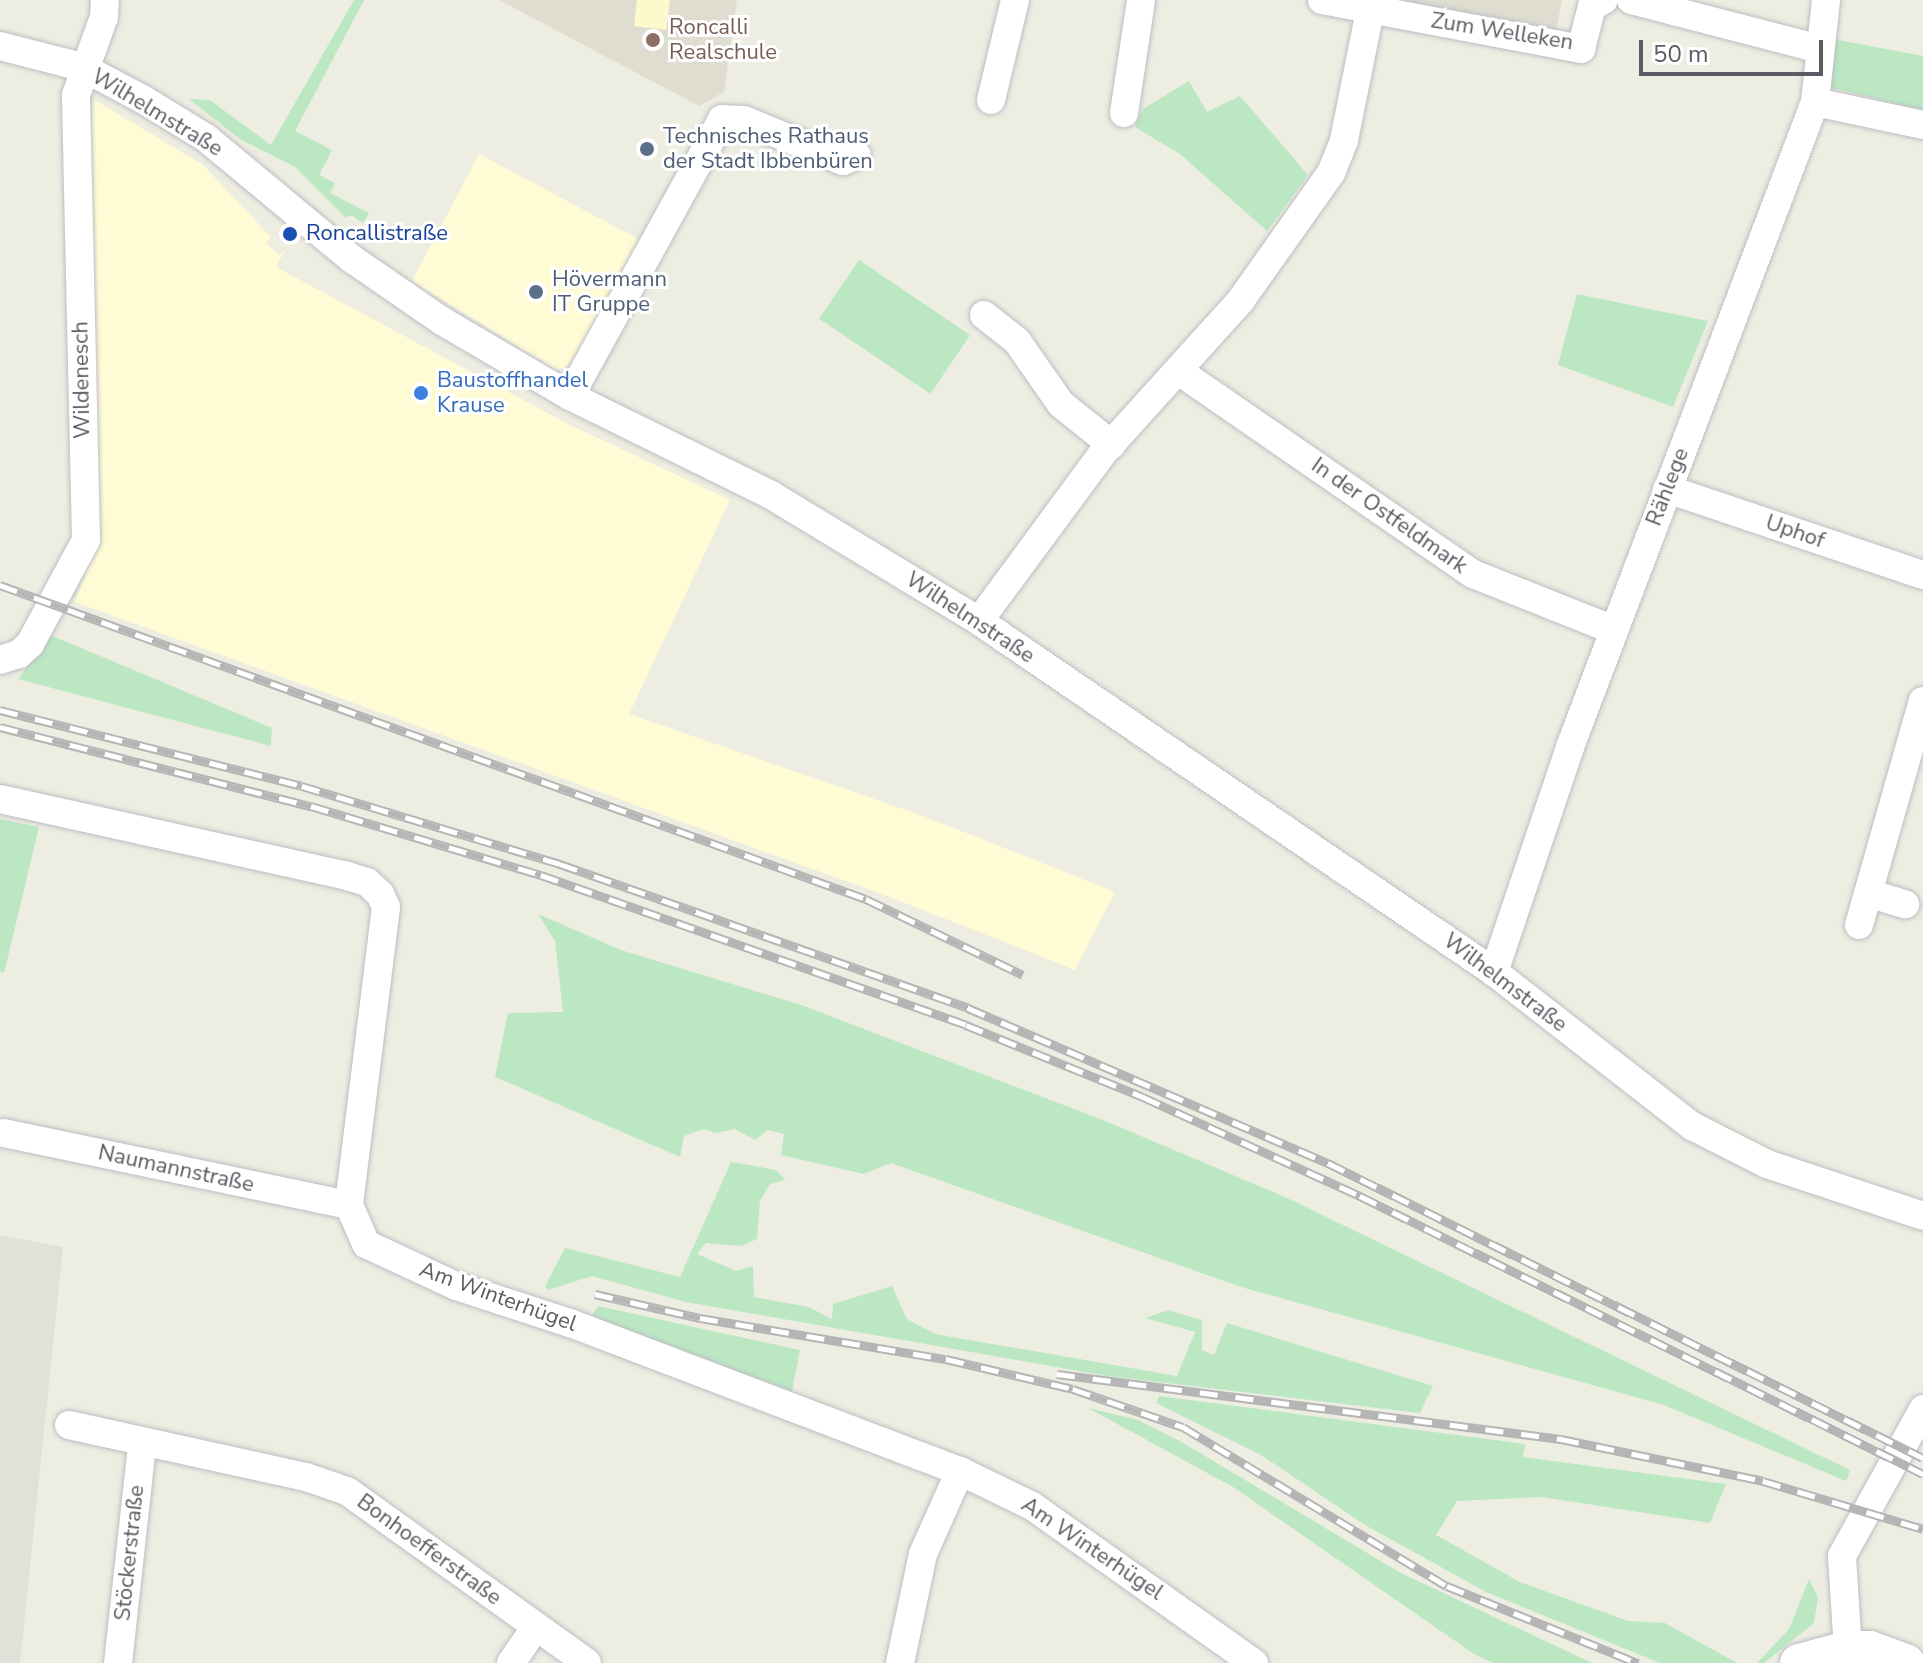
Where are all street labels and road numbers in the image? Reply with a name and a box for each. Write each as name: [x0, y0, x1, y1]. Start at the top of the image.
street label: Zum Welleken: [1429, 8, 1575, 56]
street label: Wilhelmstraße: [87, 64, 227, 162]
street label: Wildenesch: [68, 321, 96, 439]
street label: Rählege: [1641, 444, 1695, 530]
street label: In der Ostfeldmark: [1306, 452, 1472, 580]
street label: Uphof: [1762, 510, 1828, 554]
street label: Wilhelmstraße: [901, 567, 1039, 669]
street label: Wilhelmstraße: [1438, 928, 1572, 1038]
street label: Naumannstraße: [96, 1140, 256, 1198]
street label: Am Winterhügel: [416, 1256, 580, 1338]
street label: Stöckerstraße: [110, 1484, 150, 1622]
street label: Bonhoefferstraße: [352, 1489, 506, 1611]
street label: Am Winterhügel: [1016, 1492, 1168, 1606]

